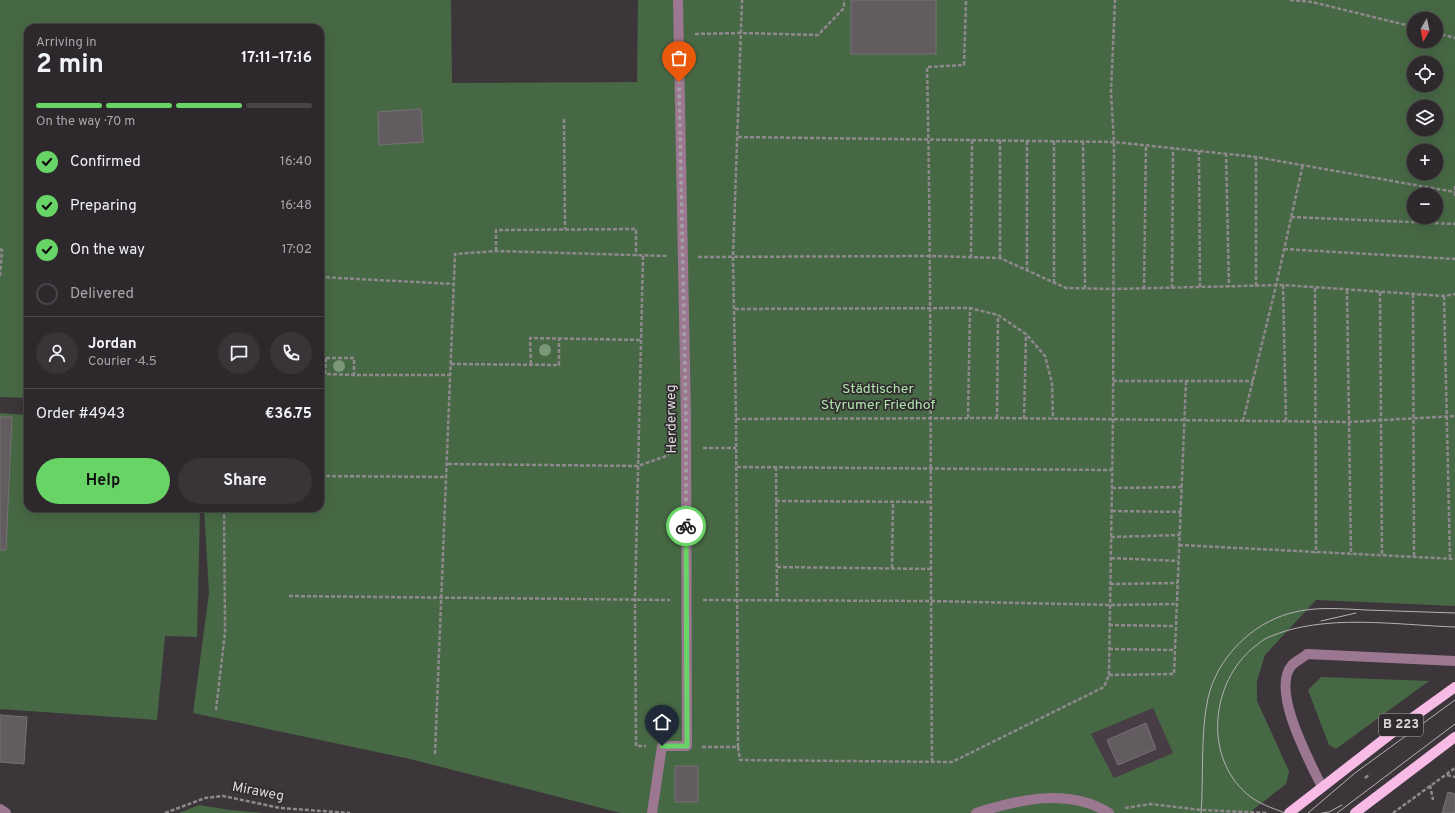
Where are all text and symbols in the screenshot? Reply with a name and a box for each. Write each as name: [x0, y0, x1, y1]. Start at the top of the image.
north arrow: [1407, 12, 1443, 48]
map controls: [1407, 12, 1443, 224]
text: Arriving in: [36, 35, 97, 51]
pin: [662, 41, 696, 82]
icon: bag: [668, 47, 690, 69]
text: 2 min: [36, 49, 104, 82]
text: 17:11–17:16: [241, 49, 312, 68]
button: locate: [1407, 56, 1443, 92]
button: layers: [1407, 100, 1443, 136]
text: On the way · 70 m: [36, 114, 135, 130]
button: +: [1407, 144, 1443, 180]
icon: check: [36, 151, 58, 173]
text: Confirmed: [70, 153, 141, 172]
text: 16:40: [280, 154, 312, 170]
button: −: [1407, 188, 1443, 224]
icon: check: [36, 195, 58, 217]
text: Preparing: [70, 197, 137, 216]
text: 16:48: [280, 198, 312, 214]
icon: check: [36, 239, 58, 261]
text: On the way: [70, 241, 145, 260]
text: 17:02: [282, 242, 312, 258]
text: Delivered: [70, 285, 134, 304]
button: person: [36, 332, 78, 374]
button: chat: [218, 332, 260, 374]
button: phone: [270, 332, 312, 374]
text: Jordan: [88, 335, 137, 354]
text: Courier · 4.5: [88, 354, 157, 370]
park label: Städtischer Styrumer Friedhof: [821, 381, 936, 414]
street label: Herderweg: [663, 384, 681, 454]
text: Order #4943: [36, 405, 125, 424]
text: €36.75: [265, 405, 312, 424]
button: Help: [36, 458, 170, 504]
button: Share: [178, 458, 312, 504]
courier: [666, 506, 706, 546]
icon: bike: [675, 515, 697, 537]
pin: [645, 705, 679, 746]
icon: home: [651, 711, 673, 733]
road number: B 223: [1379, 714, 1423, 736]
street label: Miraweg: [230, 779, 286, 805]

